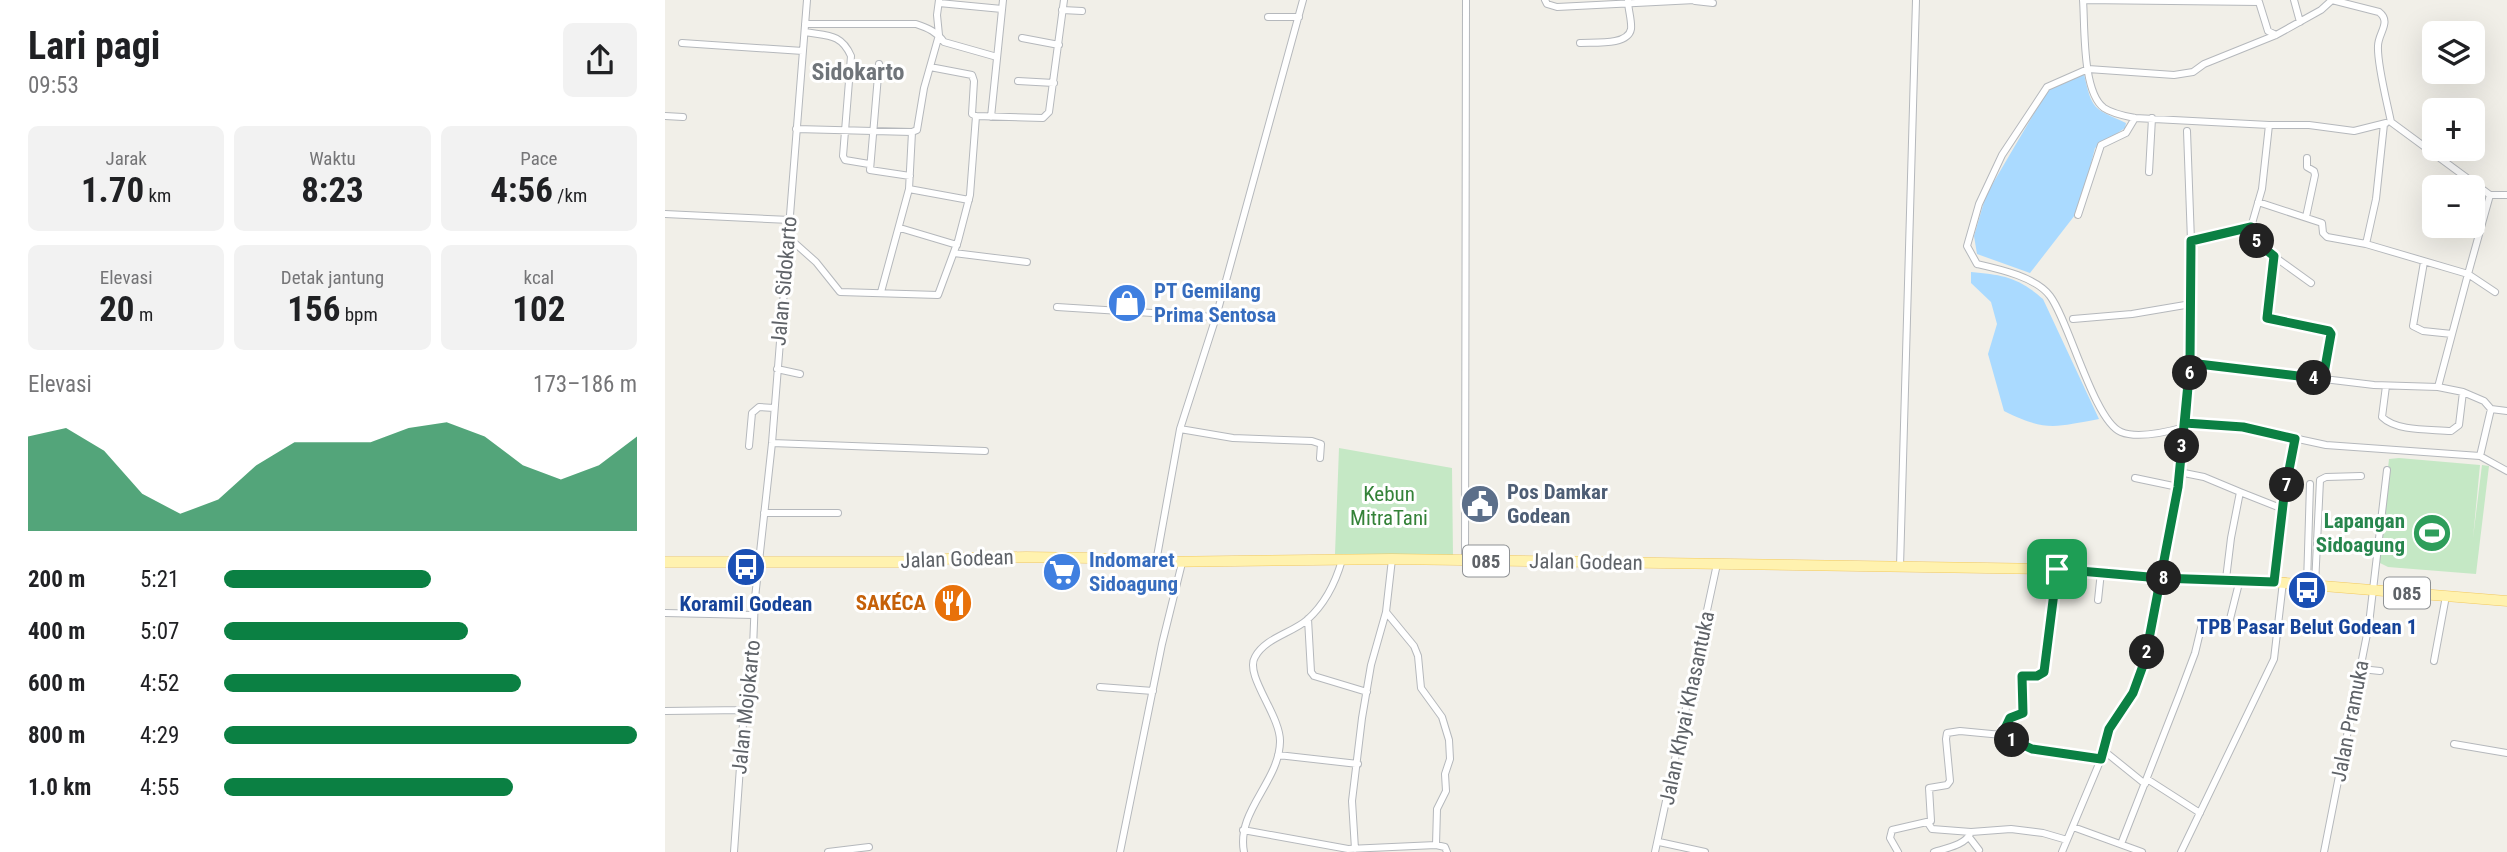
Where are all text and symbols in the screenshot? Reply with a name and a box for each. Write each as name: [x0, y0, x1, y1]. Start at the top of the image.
map controls: [2422, 21, 2485, 238]
button: layers: [2422, 21, 2485, 84]
button: share: [563, 23, 637, 97]
text: Lari pagi: [28, 24, 160, 68]
district label: Sidokarto: [811, 58, 905, 86]
text: 09:53: [28, 72, 79, 99]
button: +: [2422, 98, 2485, 161]
text: Jarak: [105, 147, 147, 170]
text: Waktu: [309, 147, 356, 170]
text: Pace: [520, 147, 557, 170]
text: 1.70: [81, 170, 144, 211]
text: 8:23: [301, 170, 364, 211]
text: 4:56: [490, 170, 553, 211]
button: −: [2422, 175, 2485, 238]
text: km: [144, 184, 171, 207]
text: /km: [553, 184, 587, 207]
street label: Jalan Sidokarto: [766, 215, 802, 347]
pin: 5: [2239, 224, 2275, 258]
text: 5: [2252, 229, 2261, 252]
text: Elevasi: [100, 266, 153, 289]
text: Detak jantung: [281, 266, 384, 289]
text: kcal: [524, 266, 554, 289]
place label: PT Gemilang Prima Sentosa: [1154, 279, 1276, 327]
shop icon: PT Gemilang Prima Sentosa: [1106, 282, 1148, 324]
text: 20: [99, 289, 135, 330]
text: 156: [287, 289, 340, 330]
text: 102: [512, 289, 565, 330]
text: m: [135, 303, 153, 326]
text: bpm: [340, 303, 378, 326]
pin: 6: [2173, 356, 2207, 390]
pin: 4: [2297, 360, 2331, 396]
text: 6: [2185, 361, 2194, 384]
text: 4: [2309, 366, 2318, 389]
text: Elevasi: [28, 371, 92, 398]
text: 173–186 m: [533, 371, 637, 398]
pin: 3: [2165, 428, 2199, 464]
text: 3: [2177, 434, 2186, 457]
pin: 7: [2269, 468, 2305, 503]
text: 7: [2282, 473, 2291, 496]
place label: Pos Damkar Godean: [1507, 480, 1608, 528]
park label: Kebun MitraTani: [1350, 482, 1428, 530]
public building icon: Pos Damkar Godean: [1459, 483, 1501, 525]
place label: Lapangan Sidoagung: [2316, 509, 2405, 557]
sports icon: Lapangan Sidoagung: [2411, 512, 2453, 554]
pin: [2027, 539, 2087, 599]
street label: Jalan Godean: [900, 545, 1014, 573]
bus stop icon: Koramil Godean: [725, 546, 767, 588]
road number: 085: [1463, 546, 1509, 576]
place label: Indomaret Sidoagung: [1089, 548, 1178, 596]
street label: Jalan Godean: [1529, 549, 1643, 575]
icon: arrive: [2038, 550, 2076, 588]
supermarket icon: Indomaret Sidoagung: [1041, 551, 1083, 593]
pin: 8: [2147, 560, 2181, 596]
text: 200 m: [28, 566, 85, 593]
text: 5:21: [140, 566, 179, 593]
text: 8: [2159, 566, 2168, 589]
bus stop icon: TPB Pasar Belut Godean 1: [2286, 569, 2328, 611]
road number: 085: [2384, 578, 2430, 608]
restaurant icon: SAKÉCA: [932, 582, 974, 624]
place label: SAKÉCA: [856, 591, 926, 615]
place label: Koramil Godean: [680, 592, 812, 616]
street label: Jalan Khyai Khasantuka: [1655, 609, 1719, 807]
place label: TPB Pasar Belut Godean 1: [2197, 615, 2417, 639]
text: 400 m: [28, 618, 85, 645]
text: 5:07: [140, 618, 179, 645]
pin: 2: [2129, 634, 2165, 670]
street label: Jalan Mojokarto: [727, 639, 765, 775]
text: 2: [2142, 640, 2151, 663]
street label: Jalan Pramuka: [2326, 658, 2374, 784]
text: 600 m: [28, 670, 85, 697]
text: 4:52: [140, 670, 179, 697]
text: 800 m: [28, 722, 85, 749]
text: 4:29: [140, 722, 179, 749]
pin: 1: [1995, 722, 2029, 758]
text: 1: [2007, 728, 2016, 751]
text: 1.0 km: [28, 774, 91, 801]
text: 4:55: [140, 774, 179, 801]

